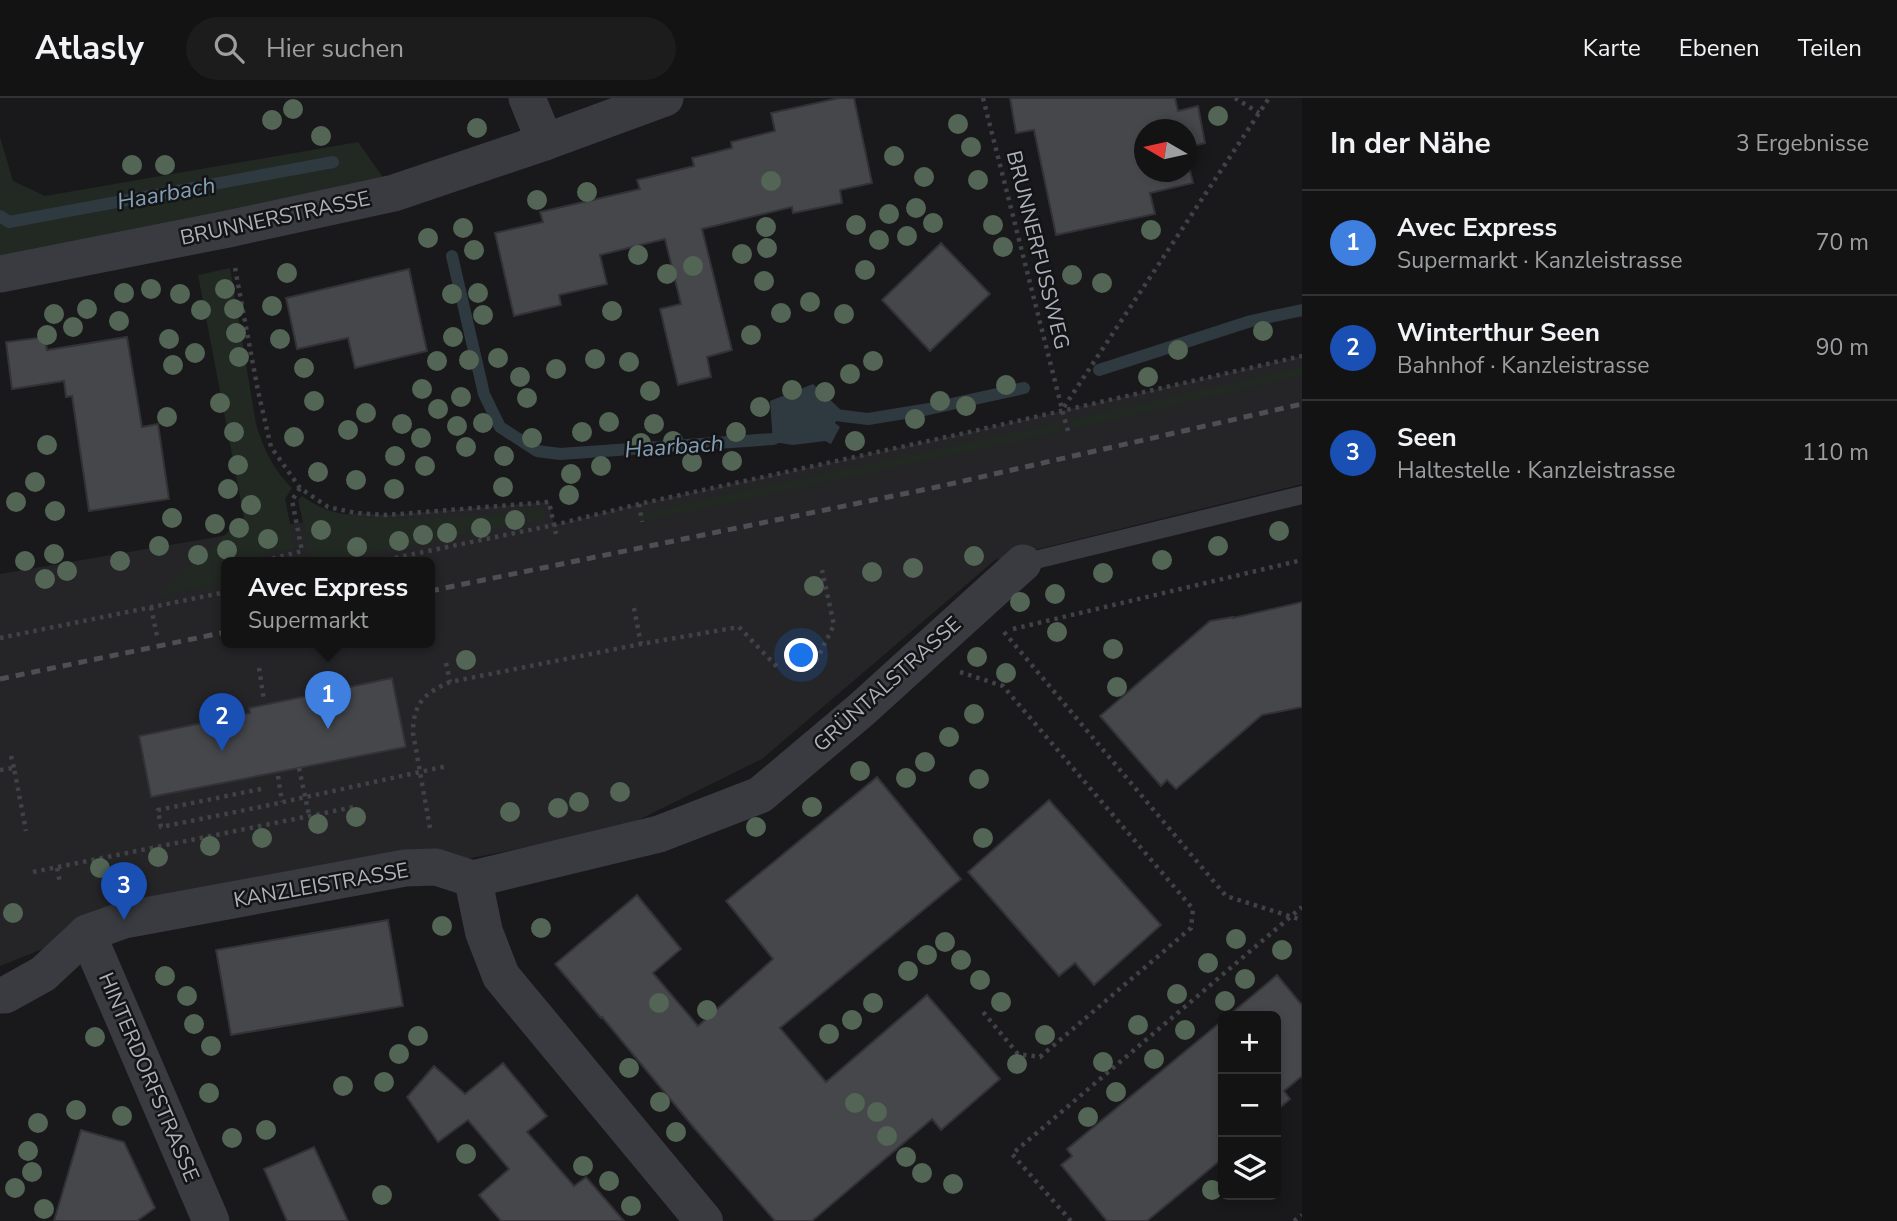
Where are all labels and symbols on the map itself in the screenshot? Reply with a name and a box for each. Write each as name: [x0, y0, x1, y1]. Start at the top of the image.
north arrow: [1134, 119, 1197, 182]
street label: BRUNNERFUSSWEG: [1000, 148, 1076, 352]
water label: Haarbach: [114, 170, 218, 217]
street label: BRUNNERSTRASSE: [178, 184, 372, 252]
water label: Haarbach: [623, 428, 725, 465]
street label: GRÜNTALSTRASSE: [807, 610, 967, 758]
your location: [784, 638, 818, 672]
pin: 1: [305, 671, 351, 729]
pin: 2: [199, 693, 245, 751]
street label: KANZLEISTRASSE: [231, 856, 411, 914]
pin: 3: [101, 862, 147, 920]
street label: HINTERDORFSTRASSE: [92, 968, 206, 1186]

